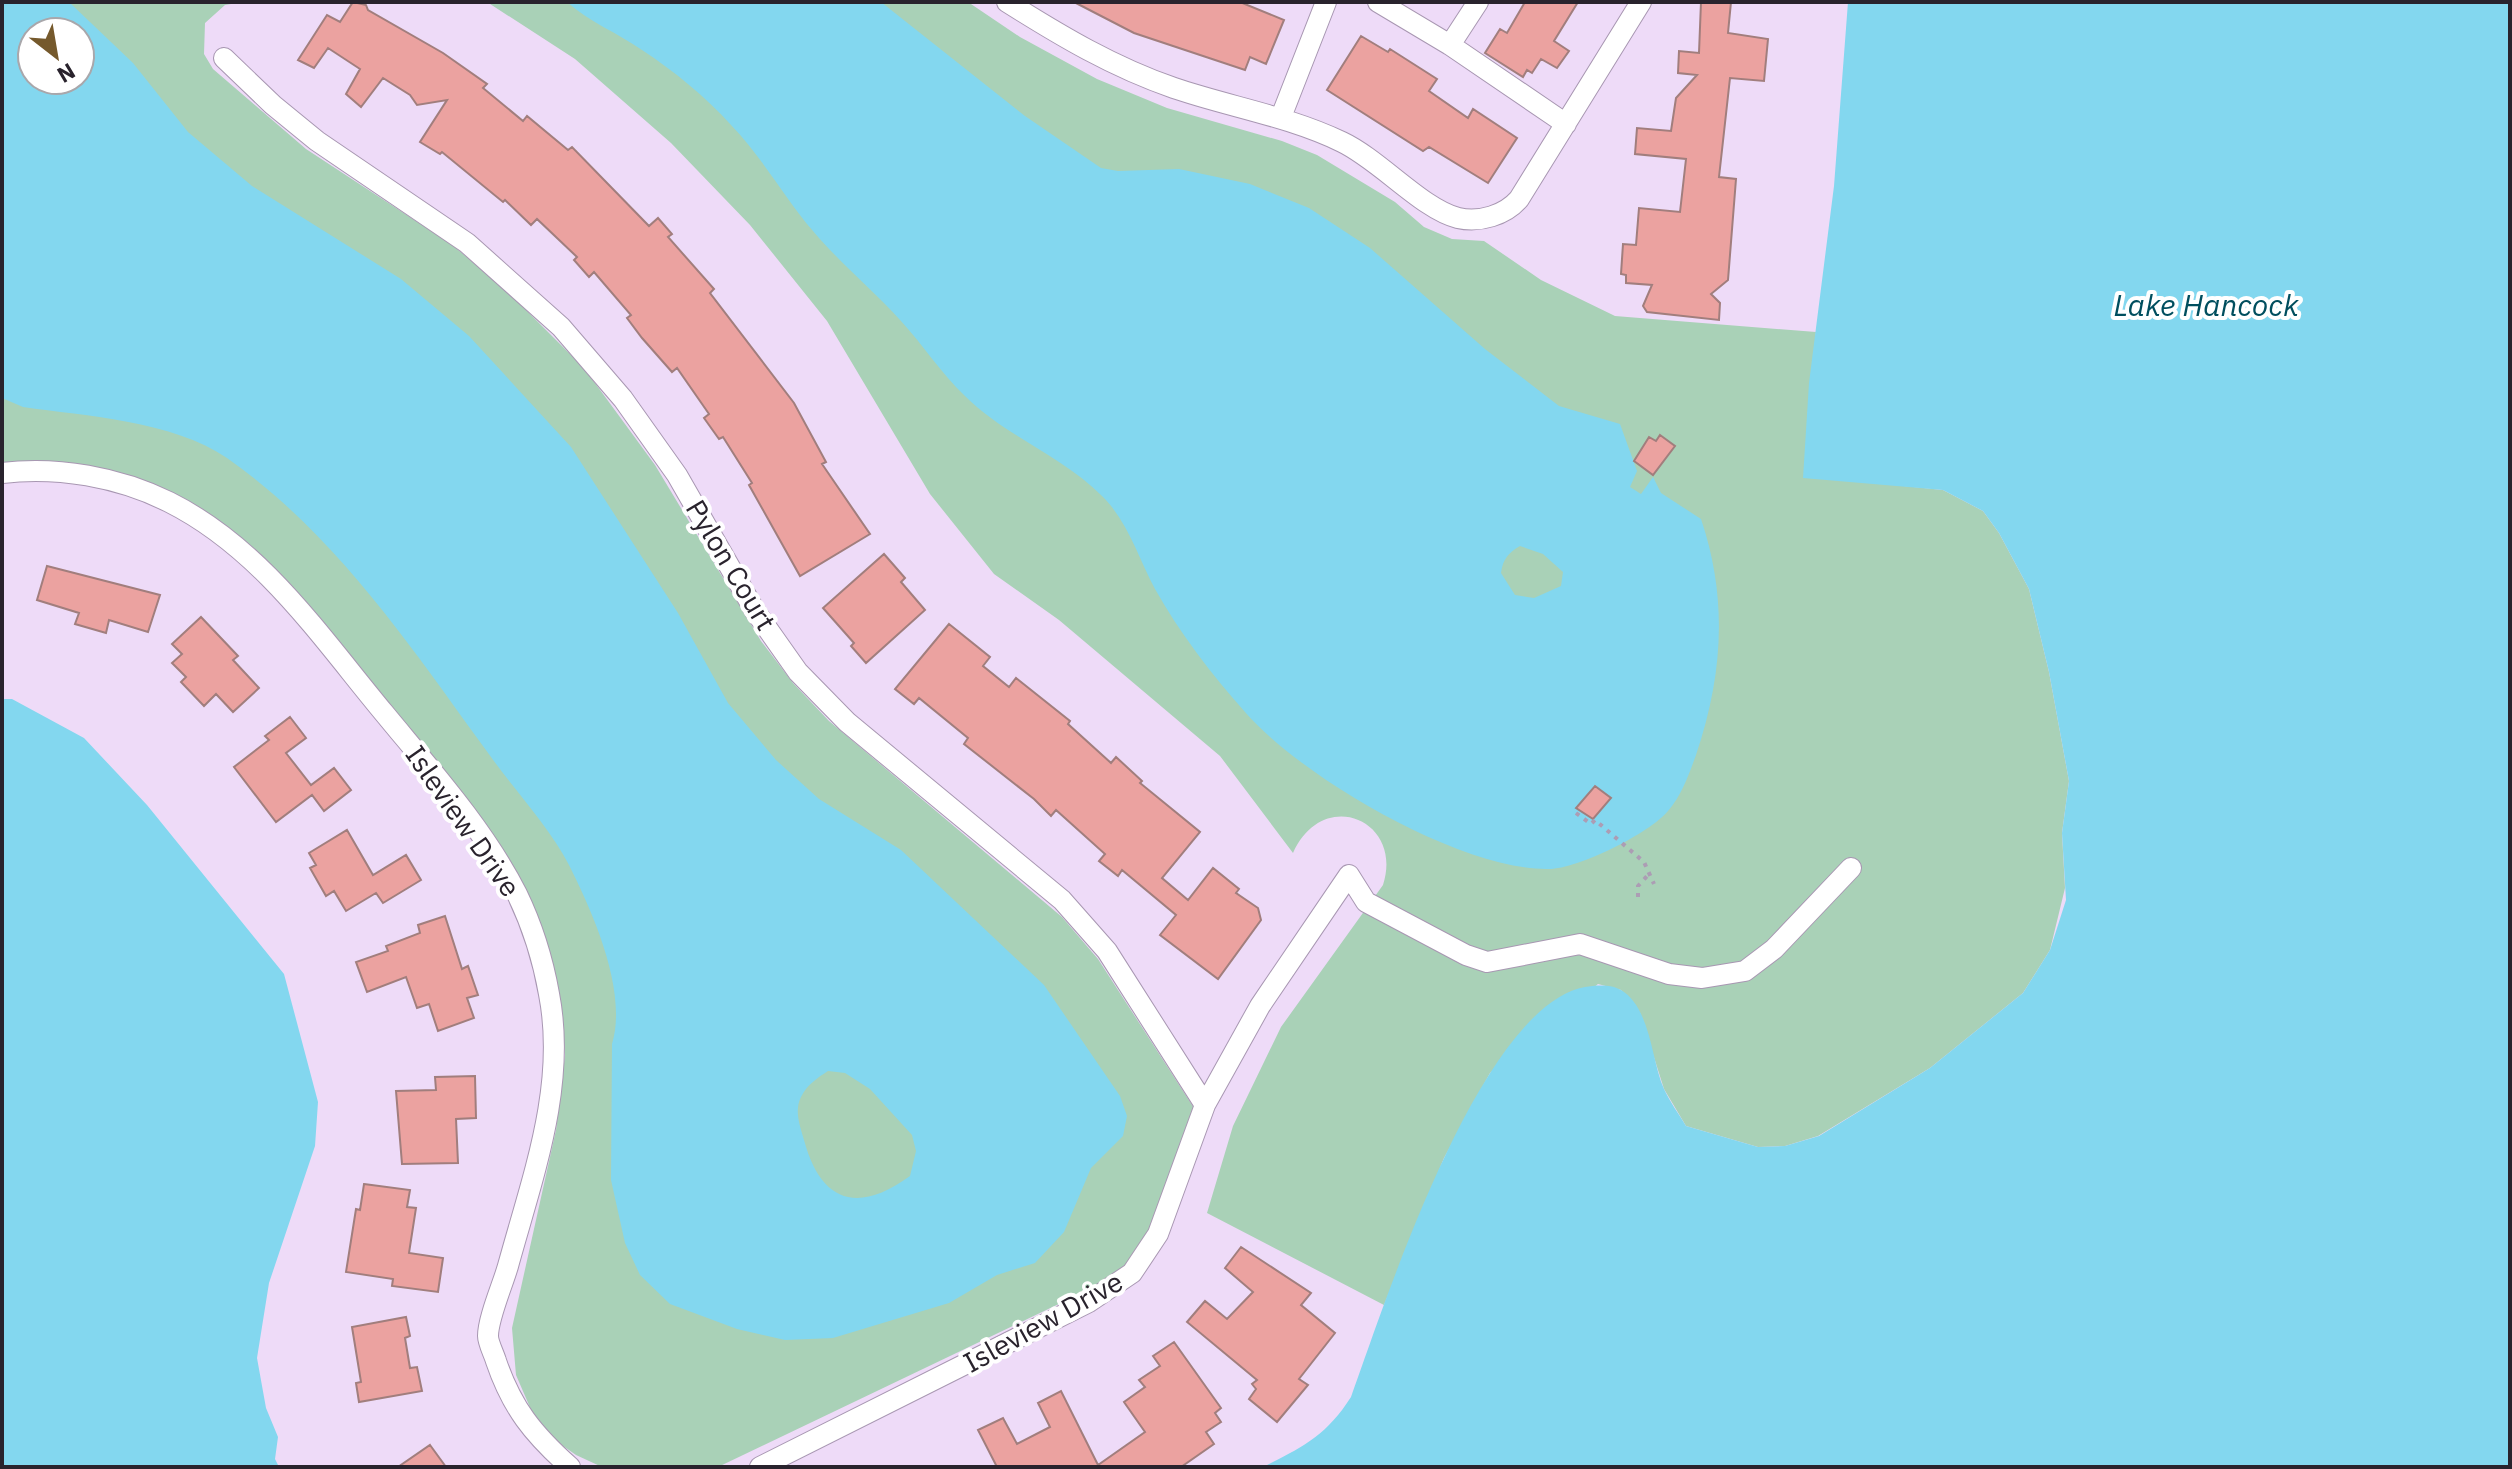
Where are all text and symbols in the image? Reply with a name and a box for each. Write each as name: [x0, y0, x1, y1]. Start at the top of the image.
north arrow: [16, 16, 96, 96]
text: N: [52, 57, 81, 90]
water label: Lake Hancock: [2113, 285, 2299, 324]
street label: Pylon Court: [678, 493, 785, 637]
street label: Isleview Drive: [398, 738, 529, 904]
street label: Isleview Drive: [957, 1263, 1129, 1381]

